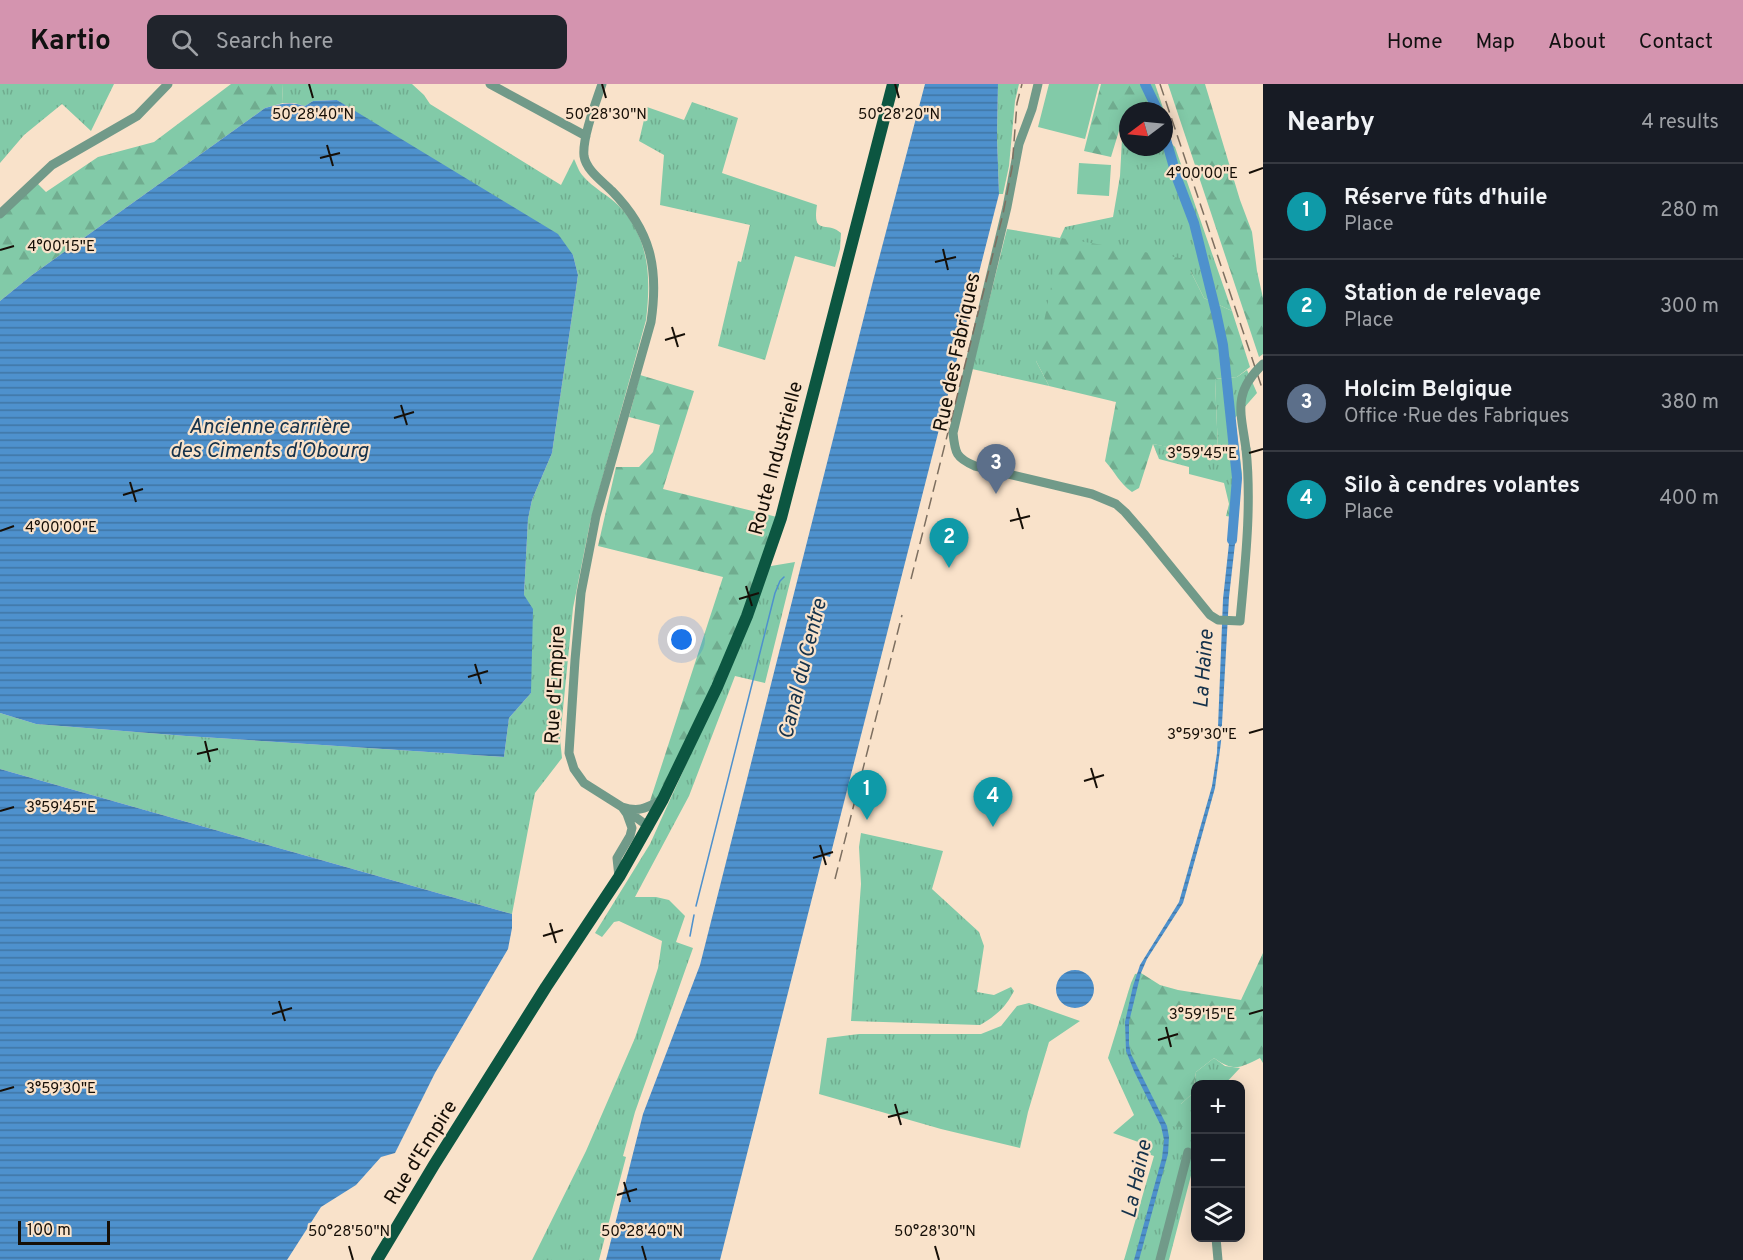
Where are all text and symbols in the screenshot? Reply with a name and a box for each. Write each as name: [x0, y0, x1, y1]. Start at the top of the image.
search box: [147, 15, 567, 69]
text: Kartio: [30, 24, 111, 60]
icon: search: [168, 26, 201, 59]
text: Search here: [216, 29, 333, 56]
text: Home: [1387, 29, 1443, 56]
text: Map: [1476, 29, 1515, 56]
text: About: [1548, 29, 1606, 56]
text: Contact: [1639, 29, 1713, 56]
north arrow: [1119, 102, 1173, 156]
text: 50°28'40"N: [272, 106, 354, 125]
text: 50°28'30"N: [565, 106, 647, 125]
text: 50°28'20"N: [858, 106, 940, 125]
text: Nearby: [1287, 107, 1375, 140]
text: 4 results: [1642, 110, 1719, 136]
text: 4°00'00"E: [1166, 165, 1238, 184]
text: Réserve fûts d'huile: [1344, 185, 1548, 212]
text: 1: [1303, 198, 1311, 224]
text: 280 m: [1660, 198, 1719, 224]
text: Place: [1344, 212, 1394, 238]
text: 4°00'15"E: [27, 238, 95, 257]
street label: Rue des Fabriques: [928, 271, 988, 434]
text: Station de relevage: [1344, 281, 1541, 308]
text: 2: [1300, 294, 1313, 320]
text: 300 m: [1660, 294, 1719, 320]
text: Place: [1344, 308, 1394, 334]
text: Holcim Belgique: [1344, 377, 1512, 404]
street label: Route Industrielle: [744, 379, 810, 538]
text: 3: [1301, 390, 1313, 416]
text: 380 m: [1660, 390, 1719, 416]
text: Office · Rue des Fabriques: [1344, 404, 1569, 430]
water label: Ancienne carrière des Ciments d'Obourg: [170, 414, 369, 465]
pin: 3: [976, 444, 1016, 494]
text: 3°59'45"E: [1167, 445, 1237, 464]
text: Silo à cendres volantes: [1344, 473, 1580, 500]
text: 4: [1300, 486, 1313, 512]
text: 400 m: [1659, 486, 1719, 512]
text: Place: [1344, 500, 1394, 526]
pin: 2: [930, 518, 968, 568]
text: 4°00'00"E: [25, 519, 97, 538]
water label: Canal du Centre: [773, 595, 834, 742]
street label: Rue d'Empire: [540, 625, 572, 745]
your location: [667, 625, 696, 654]
water label: La Haine: [1188, 628, 1221, 709]
text: 3°59'30"E: [1167, 726, 1237, 745]
pin: 1: [848, 770, 886, 820]
pin: 4: [974, 778, 1012, 827]
text: 3°59'45"E: [26, 799, 96, 818]
text: 3°59'15"E: [1169, 1006, 1235, 1025]
text: 3°59'30"E: [26, 1080, 96, 1099]
map controls: [1191, 1080, 1245, 1242]
button: +: [1191, 1080, 1245, 1134]
street label: Rue d'Empire: [379, 1096, 464, 1210]
button: −: [1191, 1134, 1245, 1188]
water label: La Haine: [1116, 1137, 1159, 1221]
button: layers: [1191, 1188, 1245, 1242]
scale bar: [18, 1218, 110, 1246]
text: 100 m: [27, 1221, 71, 1241]
text: 50°28'50"N: [308, 1223, 390, 1242]
text: 50°28'40"N: [601, 1223, 683, 1242]
text: 50°28'30"N: [894, 1223, 976, 1242]

